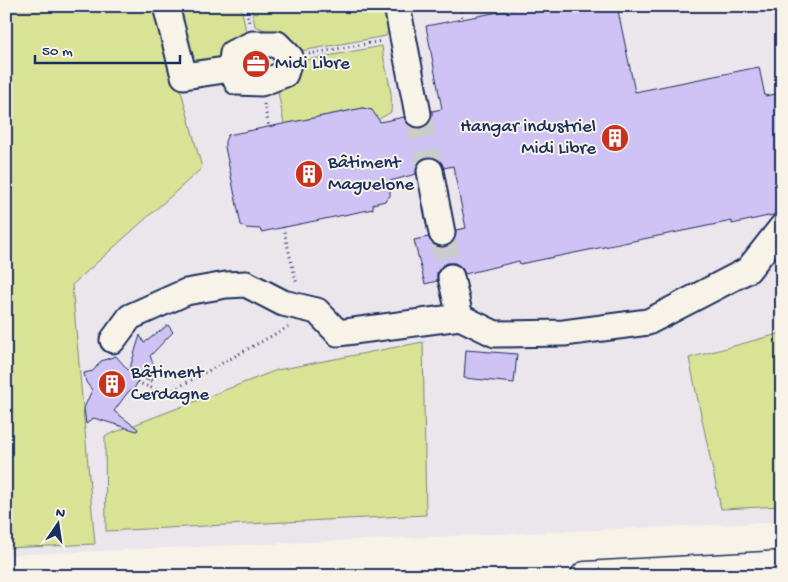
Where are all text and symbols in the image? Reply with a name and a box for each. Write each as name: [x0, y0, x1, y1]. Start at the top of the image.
scale bar: [35, 32, 180, 64]
text: 50 m: [42, 43, 73, 61]
office icon: Midi Libre: [241, 49, 271, 79]
place label: Midi Libre: [275, 53, 350, 76]
place label: Hangar industriel Midi Libre: [460, 116, 596, 161]
building icon: Hangar industriel Midi Libre: [600, 123, 630, 153]
place label: Bâtiment Maguelone: [327, 152, 414, 197]
building icon: Bâtiment Maguelone: [294, 159, 324, 189]
place label: Bâtiment Cerdagne: [130, 362, 209, 407]
building icon: Bâtiment Cerdagne: [97, 369, 127, 399]
north arrow: [32, 500, 82, 550]
text: N: [54, 504, 67, 523]

